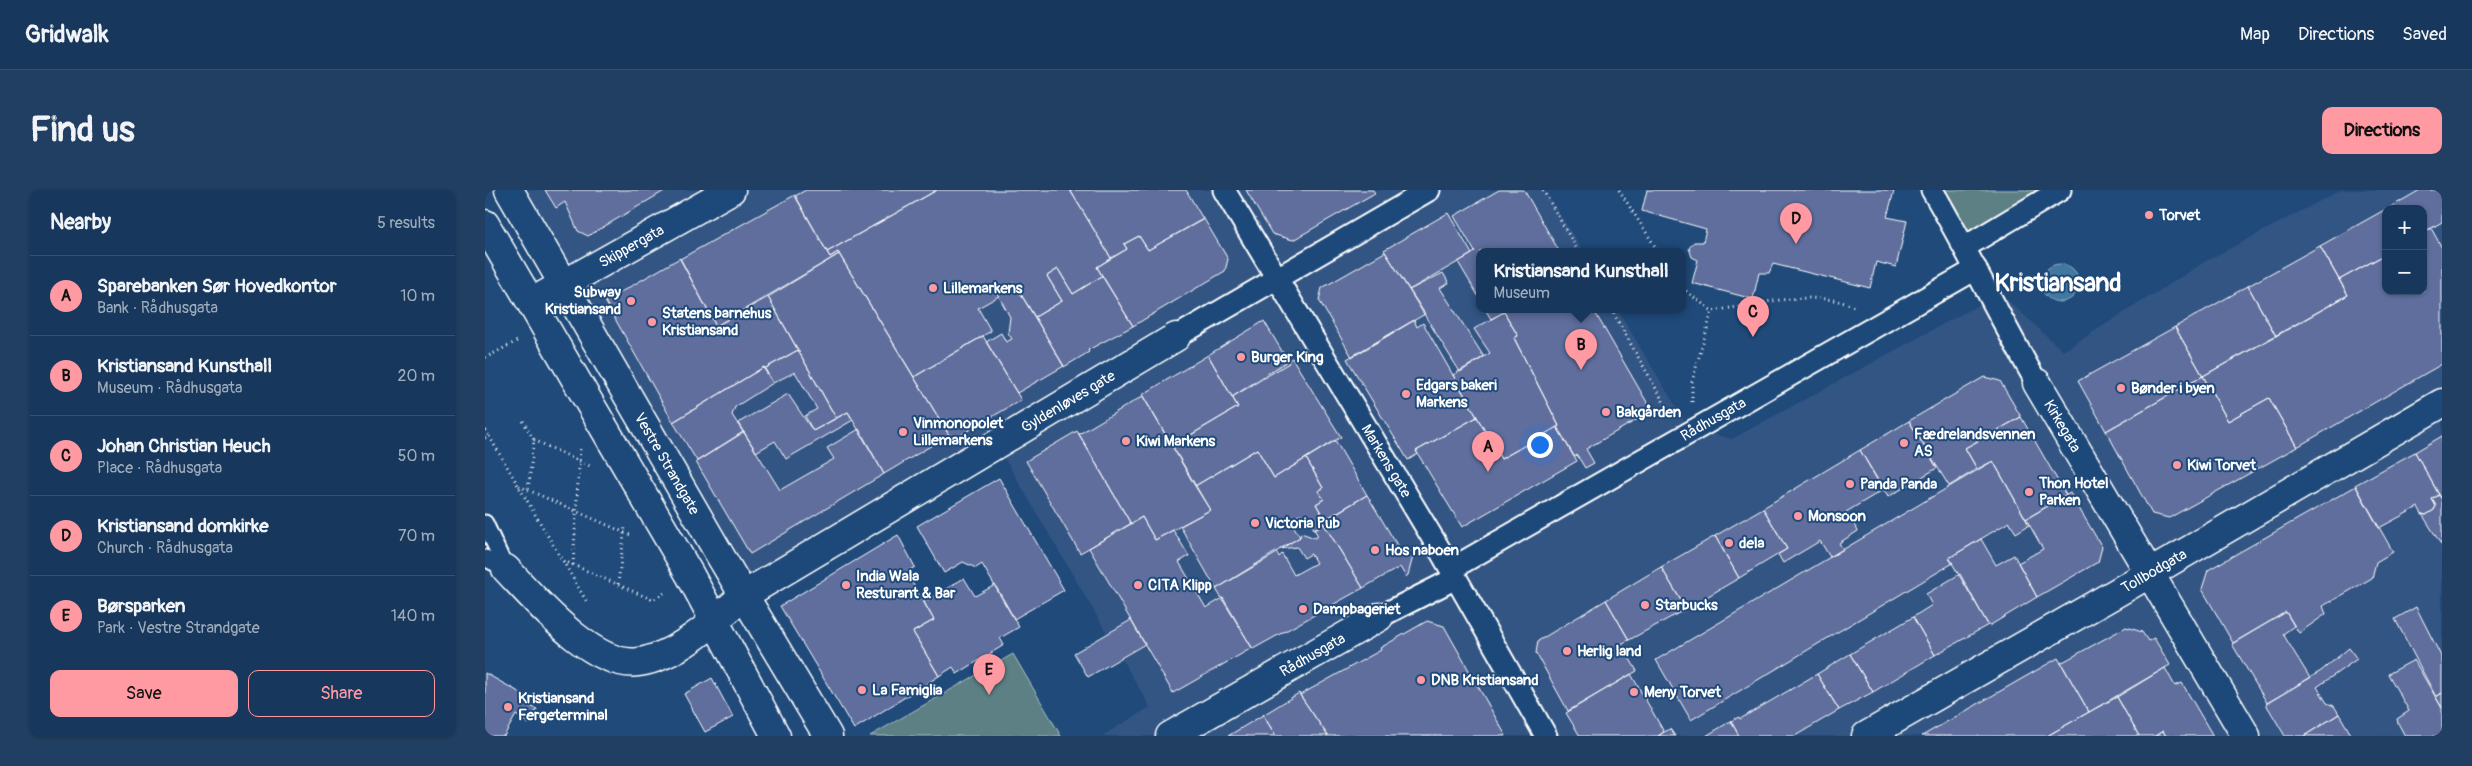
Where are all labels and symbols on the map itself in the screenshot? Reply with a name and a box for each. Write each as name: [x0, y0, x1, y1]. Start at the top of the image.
pin: D: [1780, 203, 1812, 244]
place label: Torvet: [2158, 206, 2201, 225]
marker: Torvet: [2143, 209, 2155, 221]
street label: Skippergata: [596, 221, 668, 272]
district label: Kristiansand: [1994, 268, 2122, 299]
place label: Lillemarkens: [943, 279, 1023, 298]
marker: Lillemarkens: [927, 282, 939, 294]
place label: Subway Kristiansand: [545, 283, 622, 319]
marker: Subway Kristiansand: [625, 295, 637, 307]
pin: C: [1737, 296, 1769, 337]
place label: Statens barnehus Kristiansand: [662, 304, 772, 340]
marker: Statens barnehus Kristiansand: [646, 316, 658, 328]
pin: B: [1565, 329, 1597, 370]
place label: Burger King: [1251, 348, 1324, 367]
marker: Burger King: [1235, 351, 1247, 363]
street label: Gyldenløves gate: [1018, 366, 1119, 437]
place label: Edgars bakeri Markens: [1416, 376, 1497, 412]
place label: Bønder i byen: [2131, 379, 2215, 398]
marker: Bønder i byen: [2115, 382, 2127, 394]
marker: Edgars bakeri Markens: [1400, 388, 1412, 400]
street label: Rådhusgata: [1677, 393, 1750, 446]
street label: Kirkegata: [2039, 397, 2085, 456]
place label: Bakgården: [1616, 403, 1682, 422]
marker: Bakgården: [1600, 406, 1612, 418]
street label: Vestre Strandgate: [630, 409, 704, 519]
place label: Vinmonopolet Lillemarkens: [913, 414, 1004, 450]
street label: Markens gate: [1357, 421, 1416, 502]
place label: Fædrelandsvennen AS: [1914, 425, 2036, 461]
marker: Vinmonopolet Lillemarkens: [897, 426, 909, 438]
pin: A: [1472, 431, 1504, 472]
place label: Kiwi Markens: [1136, 432, 1215, 451]
your location: [1527, 432, 1553, 458]
marker: Kiwi Markens: [1120, 435, 1132, 447]
marker: Fædrelandsvennen AS: [1898, 437, 1910, 449]
place label: Kiwi Torvet: [2187, 456, 2257, 475]
marker: Kiwi Torvet: [2171, 459, 2183, 471]
place label: Thon Hotel Parken: [2038, 474, 2109, 510]
place label: Panda Panda: [1860, 475, 1937, 494]
marker: Panda Panda: [1844, 478, 1856, 490]
marker: Thon Hotel Parken: [2023, 486, 2035, 498]
place label: Monsoon: [1808, 507, 1867, 526]
marker: Monsoon: [1792, 510, 1804, 522]
place label: Victoria Pub: [1265, 514, 1340, 533]
marker: Victoria Pub: [1249, 517, 1261, 529]
place label: dela: [1739, 534, 1764, 553]
marker: dela: [1723, 537, 1735, 549]
place label: Hos naboen: [1385, 541, 1459, 560]
marker: Hos naboen: [1369, 544, 1381, 556]
street label: Tollbodgata: [2118, 545, 2190, 598]
place label: India Wala Resturant & Bar: [856, 567, 956, 603]
place label: CITA Klipp: [1148, 576, 1212, 595]
marker: India Wala Resturant & Bar: [840, 579, 852, 591]
marker: CITA Klipp: [1132, 579, 1144, 591]
place label: Starbucks: [1655, 596, 1718, 615]
marker: Starbucks: [1639, 599, 1651, 611]
place label: Dampbageriet: [1313, 600, 1401, 619]
marker: Dampbageriet: [1297, 603, 1309, 615]
street label: Rådhusgata: [1277, 629, 1349, 681]
place label: Herlig land: [1577, 642, 1642, 661]
marker: Herlig land: [1561, 645, 1573, 657]
pin: E: [973, 654, 1005, 695]
place label: DNB Kristiansand: [1431, 671, 1539, 690]
marker: DNB Kristiansand: [1415, 674, 1427, 686]
place label: La Famiglia: [872, 681, 943, 700]
place label: Meny Torvet: [1644, 683, 1722, 702]
marker: La Famiglia: [856, 684, 868, 696]
marker: Meny Torvet: [1628, 686, 1640, 698]
place label: Kristiansand Fergeterminal: [518, 689, 608, 725]
marker: Kristiansand Fergeterminal: [502, 701, 514, 713]

